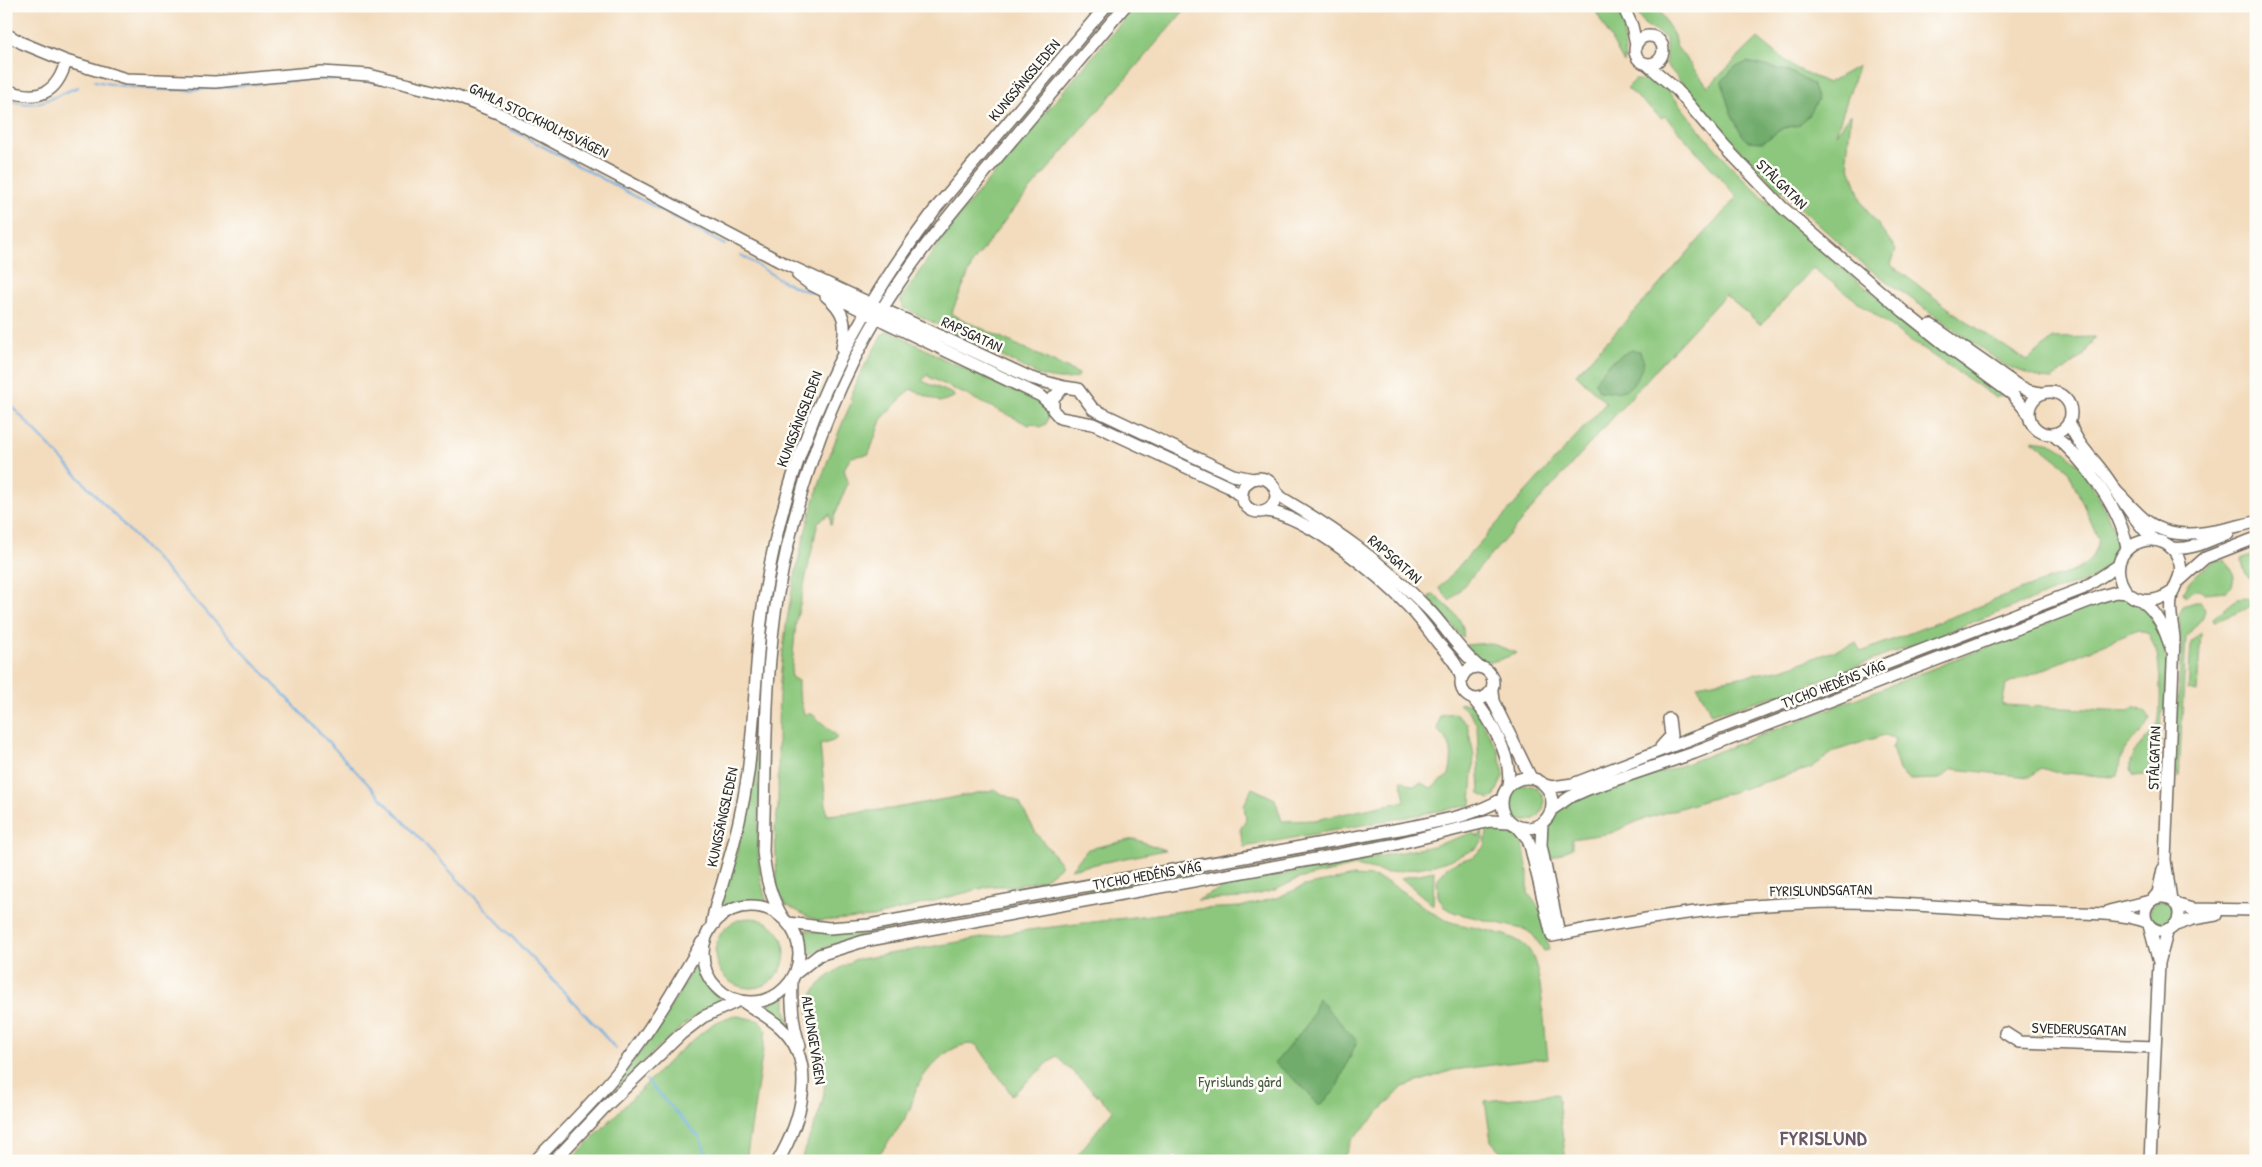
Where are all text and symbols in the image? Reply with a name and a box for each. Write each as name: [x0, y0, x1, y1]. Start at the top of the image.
street label: KUNGSÄNGSLEDEN: [983, 34, 1065, 126]
street label: GAMLA STOCKHOLMSVÄGEN: [466, 77, 612, 163]
street label: STÅLGATAN: [1752, 154, 1812, 214]
street label: RAPSGATAN: [938, 311, 1006, 357]
street label: KUNGSÄNGSLEDEN: [771, 368, 827, 470]
street label: RAPSGATAN: [1364, 530, 1426, 588]
street label: TYCHO HEDÉNS VÄG: [1778, 654, 1889, 713]
street label: STÅLGATAN: [2142, 726, 2166, 790]
street label: KUNGSÄNGSLEDEN: [701, 765, 743, 869]
street label: TYCHO HEDÉNS VÄG: [1091, 855, 1203, 895]
street label: FYRISLUNDSGATAN: [1769, 879, 1872, 901]
street label: ALMUNGEVÄGEN: [797, 994, 831, 1086]
street label: SVEDERUSGATAN: [2031, 1017, 2127, 1041]
park label: Fyrislunds gård: [1198, 1071, 1282, 1092]
district label: FYRISLUND: [1780, 1124, 1867, 1151]

